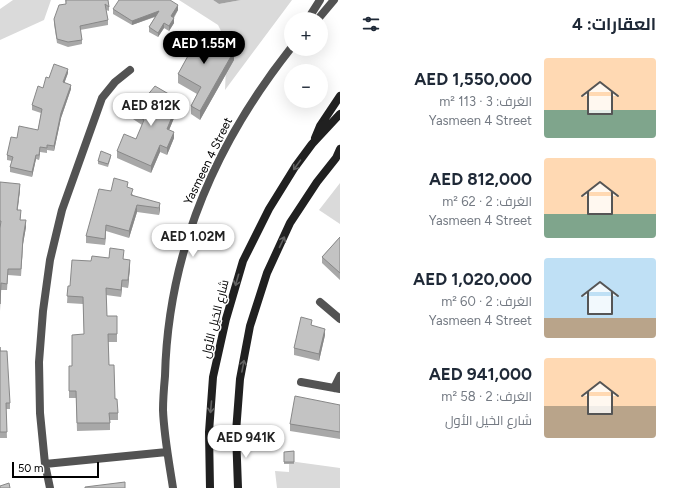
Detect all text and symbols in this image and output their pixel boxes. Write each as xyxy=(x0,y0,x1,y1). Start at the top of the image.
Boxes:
map controls xyxy=(284,12,328,108)
button: + xyxy=(284,12,328,56)
icon: filters xyxy=(360,13,382,35)
text: العقارات: 4 xyxy=(572,14,656,34)
pin: AED 1.55M xyxy=(158,31,250,65)
text: AED 1.55M xyxy=(172,36,236,51)
button: − xyxy=(284,64,328,108)
text: AED 1,550,000 xyxy=(414,69,532,89)
icon: home xyxy=(576,74,624,122)
pin: AED 812K xyxy=(110,93,192,127)
text: الغرف: 3 · 113 m² xyxy=(439,94,532,109)
text: AED 812K xyxy=(122,98,180,113)
text: Yasmeen 4 Street xyxy=(429,113,532,128)
street label: Yasmeen 4 Street xyxy=(181,115,235,207)
one-way arrow xyxy=(292,159,301,170)
text: AED 812,000 xyxy=(429,169,532,189)
icon: home xyxy=(576,174,624,222)
text: الغرف: 2 · 62 m² xyxy=(442,194,532,209)
text: Yasmeen 4 Street xyxy=(429,213,532,228)
pin: AED 1.02M xyxy=(147,224,239,258)
text: AED 1.02M xyxy=(161,229,225,244)
one-way arrow xyxy=(279,236,286,248)
text: AED 1,020,000 xyxy=(413,269,532,289)
one-way arrow xyxy=(233,273,240,286)
icon: home xyxy=(576,274,624,322)
street label: شارع الخيل الأول xyxy=(198,278,232,360)
text: الغرف: 2 · 60 m² xyxy=(441,294,532,309)
text: Yasmeen 4 Street xyxy=(429,313,532,328)
one-way arrow xyxy=(239,359,247,372)
text: AED 941,000 xyxy=(429,364,532,384)
icon: home xyxy=(576,374,624,422)
text: الغرف: 2 · 58 m² xyxy=(441,389,532,404)
one-way arrow xyxy=(207,400,214,413)
text: شارع الخيل الأول xyxy=(445,413,532,428)
pin: AED 941K xyxy=(205,425,287,459)
text: AED 941K xyxy=(216,430,276,445)
scale bar xyxy=(12,460,99,479)
text: 50 m xyxy=(18,462,43,475)

